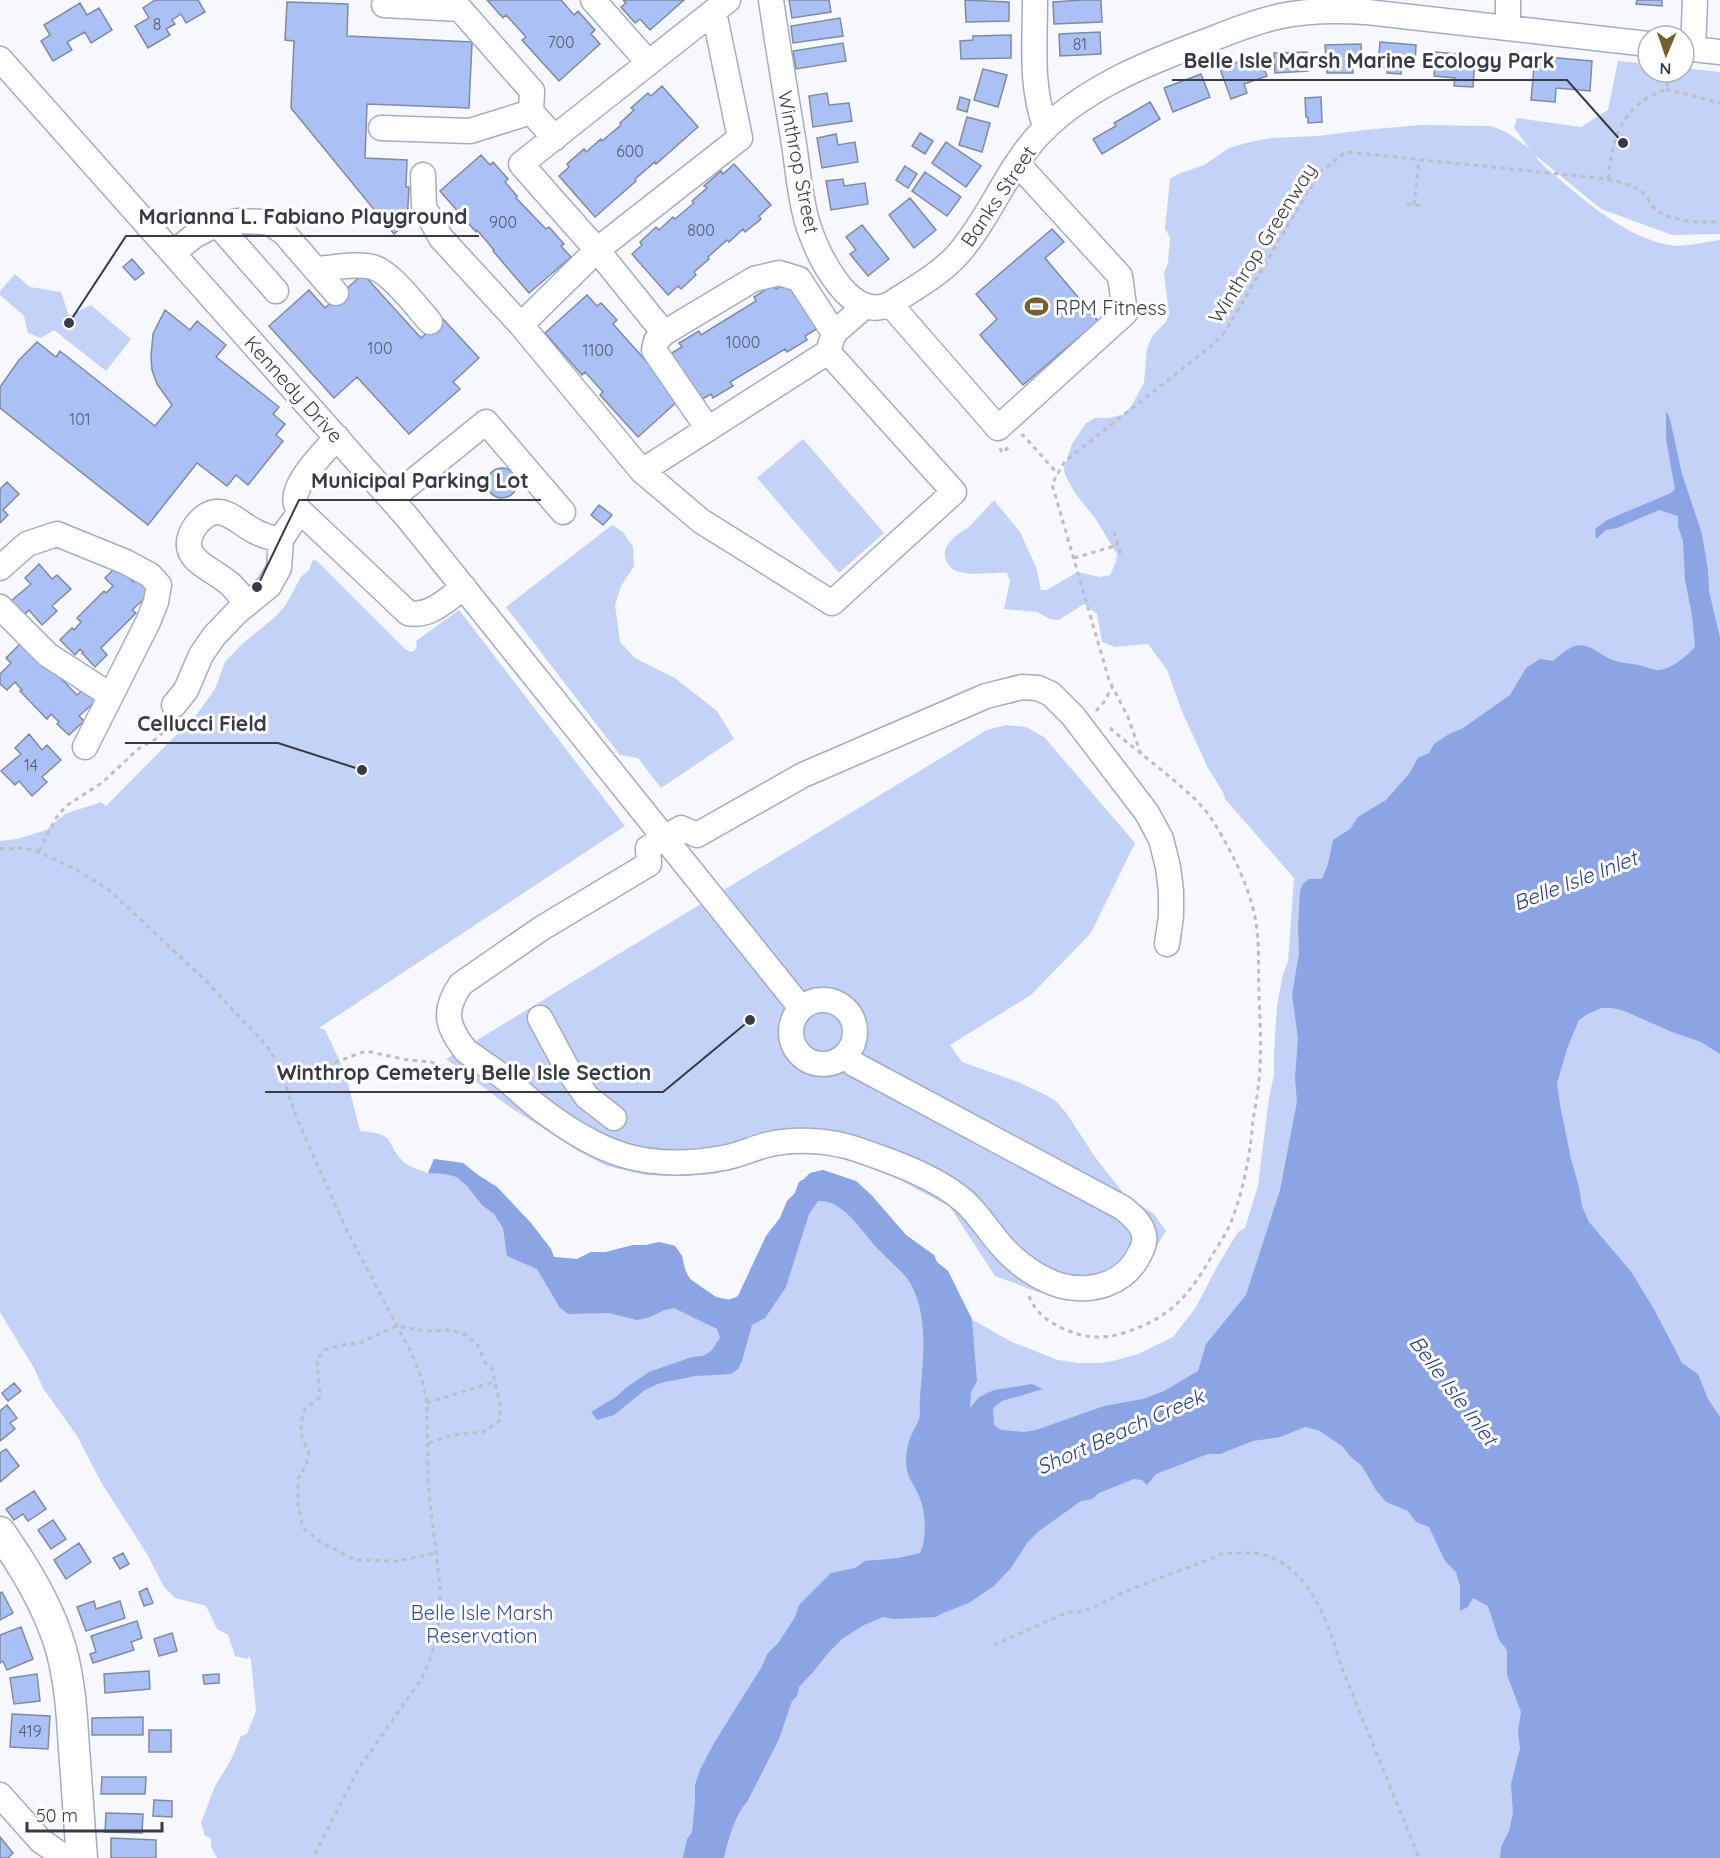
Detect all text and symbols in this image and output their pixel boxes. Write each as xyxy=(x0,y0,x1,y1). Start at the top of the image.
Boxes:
house number: 8 xyxy=(153,14,161,34)
north arrow xyxy=(1636,24,1696,84)
house number: 700 xyxy=(547,32,575,52)
house number: 81 xyxy=(1073,34,1087,54)
callout: Belle Isle Marsh Marine Ecology Park xyxy=(1172,41,1567,80)
text: Belle Isle Marsh Marine Ecology Park xyxy=(1183,47,1555,73)
text: N xyxy=(1659,59,1672,79)
street label: Winthrop Street xyxy=(773,89,825,236)
street label: Banks Street xyxy=(955,140,1041,251)
house number: 600 xyxy=(616,141,644,161)
street label: Winthrop Greenway xyxy=(1203,158,1321,328)
callout: Marianna L. Fabiano Playground xyxy=(126,197,479,236)
text: Marianna L. Fabiano Playground xyxy=(139,203,467,229)
house number: 900 xyxy=(489,212,517,232)
house number: 800 xyxy=(687,220,715,240)
sports icon: RPM Fitness xyxy=(1024,294,1050,320)
place label: RPM Fitness xyxy=(1055,295,1166,320)
street label: Kennedy Drive xyxy=(239,330,349,448)
house number: 1000 xyxy=(726,332,760,352)
house number: 100 xyxy=(368,338,392,358)
house number: 1100 xyxy=(583,340,613,360)
house number: 101 xyxy=(69,409,91,429)
callout: Municipal Parking Lot xyxy=(299,461,541,500)
text: Municipal Parking Lot xyxy=(311,467,529,493)
callout: Cellucci Field xyxy=(125,704,278,743)
text: Cellucci Field xyxy=(137,710,267,736)
house number: 14 xyxy=(24,755,38,775)
water label: Belle Isle Inlet xyxy=(1509,843,1643,916)
callout: Winthrop Cemetery Belle Isle Section xyxy=(265,1053,663,1092)
text: Winthrop Cemetery Belle Isle Section xyxy=(277,1059,651,1085)
water label: Belle Isle Inlet xyxy=(1404,1330,1505,1452)
water label: Short Beach Creek xyxy=(1032,1382,1209,1480)
park label: Belle Isle Marsh Reservation xyxy=(411,1600,553,1648)
house number: 419 xyxy=(18,1721,42,1741)
scale bar xyxy=(27,1795,162,1833)
text: 50 m xyxy=(36,1804,78,1827)

